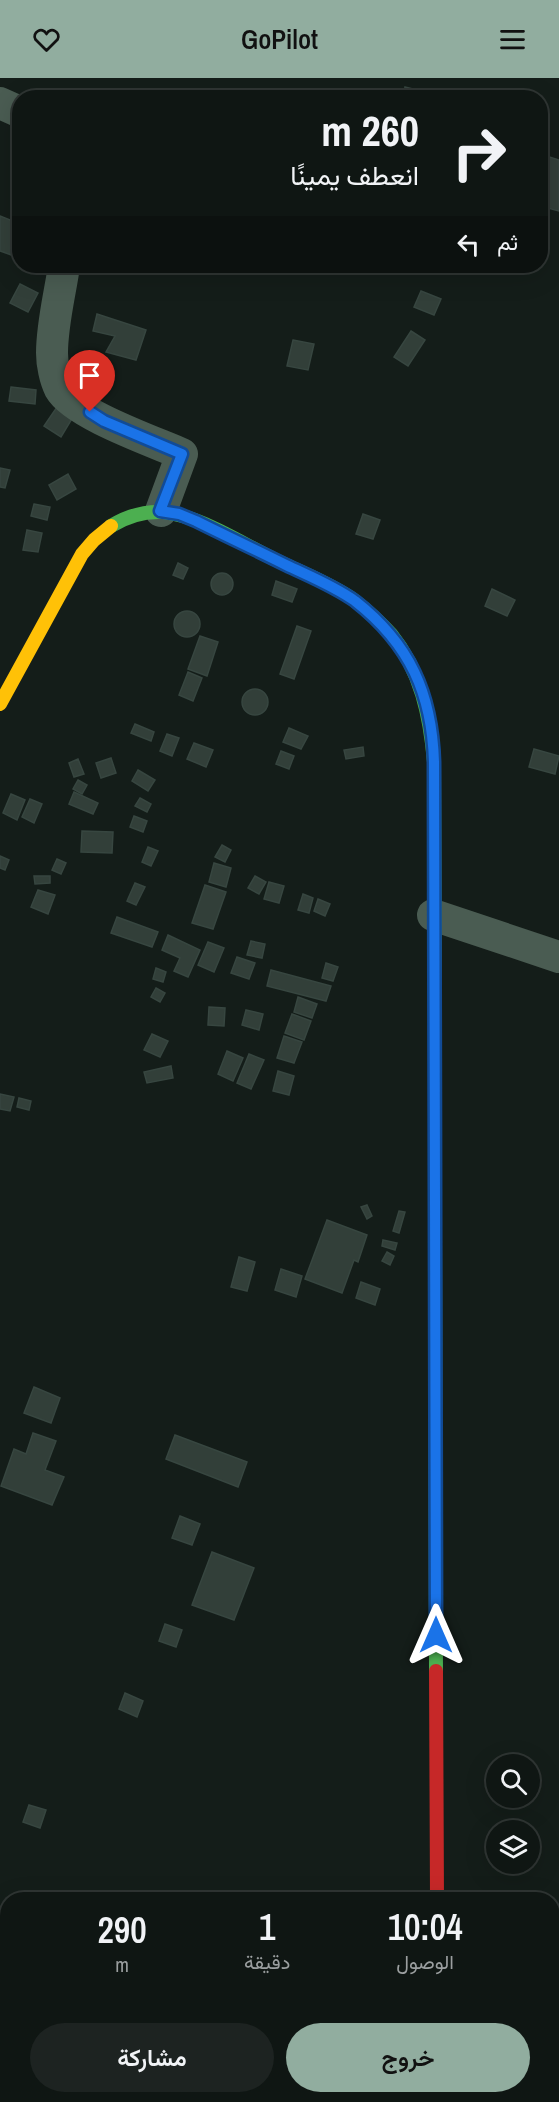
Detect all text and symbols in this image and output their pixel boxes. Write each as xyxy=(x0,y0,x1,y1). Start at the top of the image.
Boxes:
text: GoPilot xyxy=(241,21,318,57)
icon: heart xyxy=(30,23,63,56)
icon: menu xyxy=(496,23,529,56)
text: 260 m xyxy=(321,103,419,159)
icon: right xyxy=(440,114,518,192)
text: انعطف يمينًا xyxy=(290,157,419,193)
text: ثم xyxy=(497,227,518,257)
icon: left xyxy=(452,228,485,261)
pin xyxy=(64,350,115,412)
icon: arrive xyxy=(73,359,106,392)
position arrow xyxy=(404,1603,468,1667)
map controls xyxy=(486,1754,540,1874)
button: search xyxy=(486,1754,540,1808)
button: layers xyxy=(486,1820,540,1874)
text: 1 xyxy=(259,1903,275,1951)
text: 10:04 xyxy=(388,1903,463,1951)
text: 290 xyxy=(97,1906,147,1954)
text: دقيقة xyxy=(244,1948,290,1975)
text: الوصول xyxy=(396,1948,454,1975)
text: m xyxy=(115,1951,129,1978)
button: مشاركة xyxy=(30,2023,274,2092)
button: خروج xyxy=(286,2023,530,2092)

